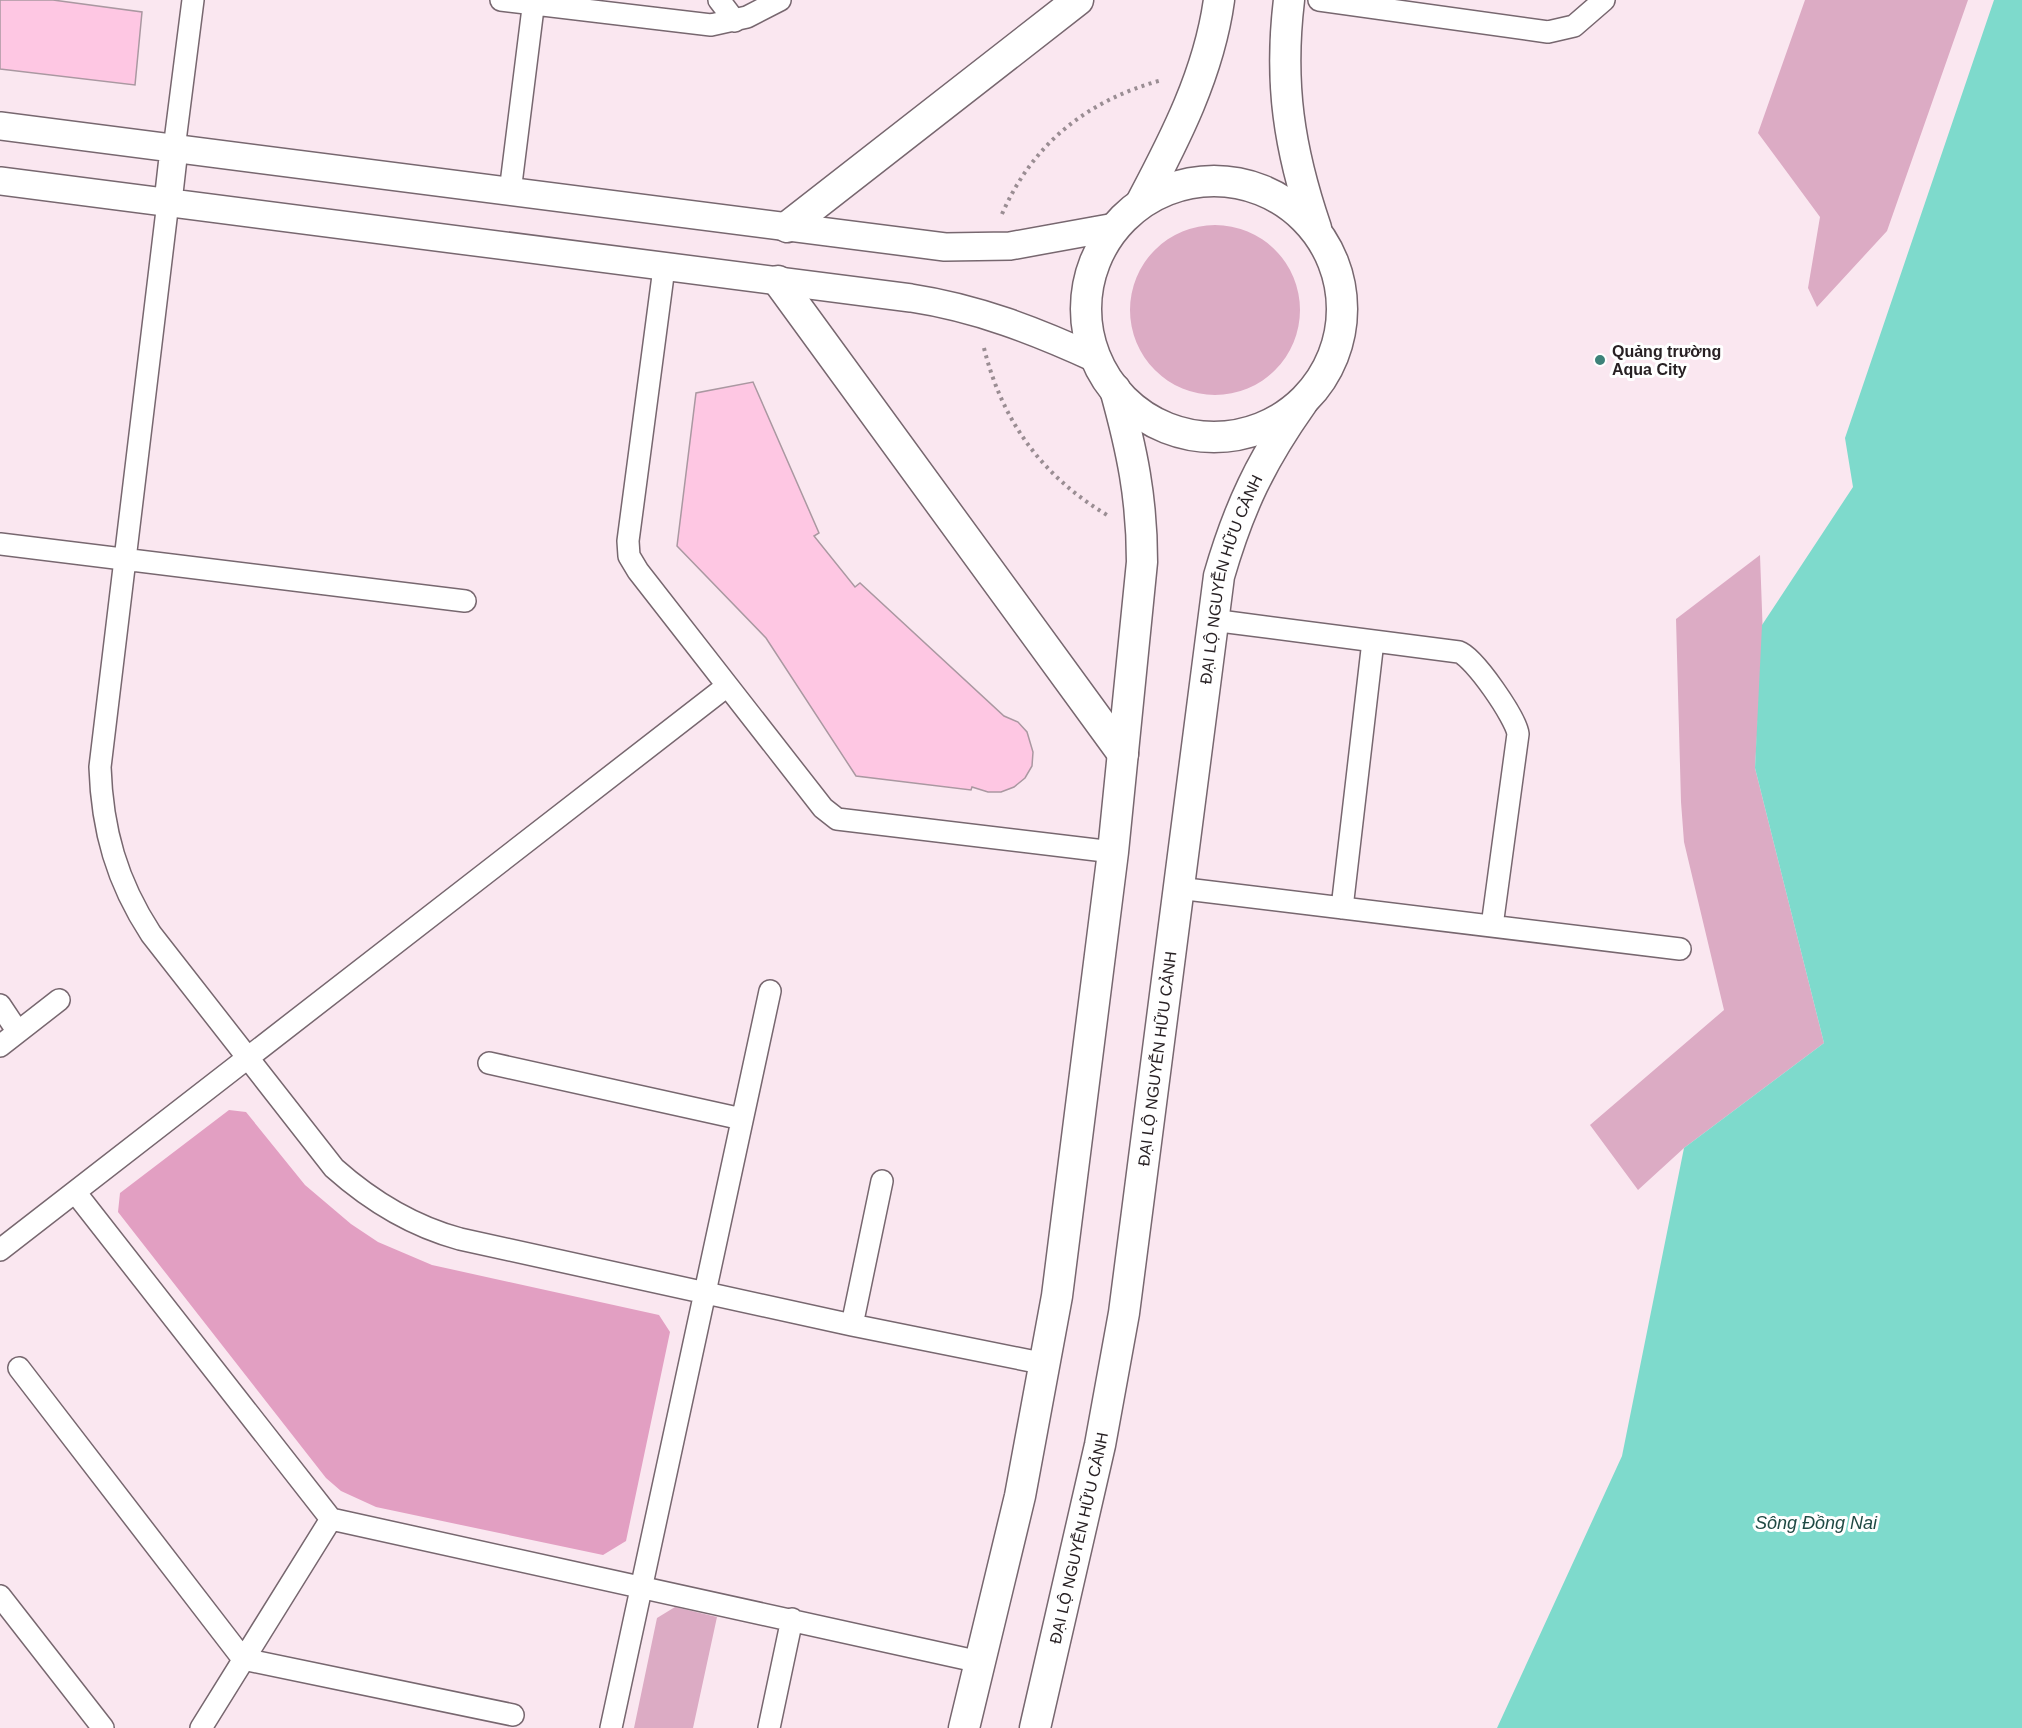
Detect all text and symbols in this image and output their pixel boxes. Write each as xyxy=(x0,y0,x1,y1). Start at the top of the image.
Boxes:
place label: Quảng trường Aqua City xyxy=(1612,343,1721,378)
marker: Quảng trường Aqua City xyxy=(1593,353,1607,367)
street label: ĐẠI LỘ NGUYỄN HỮU CẢNH xyxy=(1197,472,1265,685)
street label: ĐẠI LỘ NGUYỄN HỮU CẢNH xyxy=(1135,950,1179,1167)
street label: ĐẠI LỘ NGUYỄN HỮU CẢNH xyxy=(1046,1431,1111,1645)
water label: Sông Đồng Nai xyxy=(1755,1513,1878,1533)

